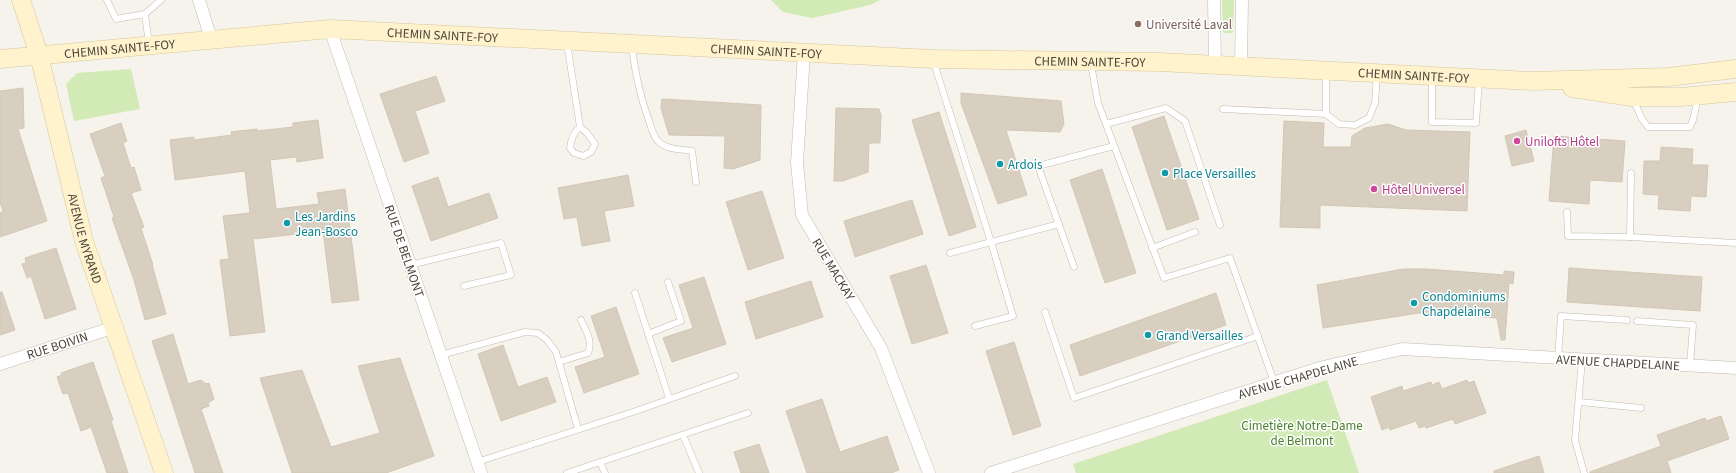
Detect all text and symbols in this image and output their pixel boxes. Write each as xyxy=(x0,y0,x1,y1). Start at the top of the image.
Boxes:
place label: Université Laval xyxy=(1146,16,1232,34)
marker: Université Laval xyxy=(1133,19,1143,29)
street label: CHEMIN SAINTE-FOY xyxy=(386,24,499,47)
street label: CHEMIN SAINTE-FOY xyxy=(63,35,177,63)
street label: CHEMIN SAINTE-FOY xyxy=(710,40,823,63)
street label: CHEMIN SAINTE-FOY xyxy=(1034,52,1146,72)
street label: CHEMIN SAINTE-FOY xyxy=(1357,64,1470,88)
place label: Unilofts Hôtel xyxy=(1525,133,1599,151)
marker: Unilofts Hôtel xyxy=(1512,136,1522,146)
place label: Ardois xyxy=(1008,156,1043,174)
marker: Ardois xyxy=(995,159,1005,169)
place label: Place Versailles xyxy=(1173,165,1257,183)
marker: Place Versailles xyxy=(1160,168,1170,178)
place label: Hôtel Universel xyxy=(1382,181,1465,199)
marker: Hôtel Universel xyxy=(1369,184,1379,194)
street label: AVENUE MYRAND xyxy=(63,192,106,286)
street label: RUE DE BELMONT xyxy=(380,203,428,300)
place label: Les Jardins Jean-Bosco xyxy=(295,208,358,241)
marker: Les Jardins Jean-Bosco xyxy=(282,218,292,228)
street label: RUE MACKAY xyxy=(808,235,859,305)
place label: Condominiums Chapdelaine xyxy=(1422,288,1506,321)
marker: Condominiums Chapdelaine xyxy=(1409,298,1419,308)
place label: Grand Versailles xyxy=(1156,327,1243,345)
street label: RUE BOIVIN xyxy=(24,328,90,364)
marker: Grand Versailles xyxy=(1143,330,1153,340)
street label: AVENUE CHAPDELAINE xyxy=(1556,351,1680,375)
street label: AVENUE CHAPDELAINE xyxy=(1236,352,1360,404)
park label: Cimetière Notre-Dame de Belmont xyxy=(1241,417,1363,450)

